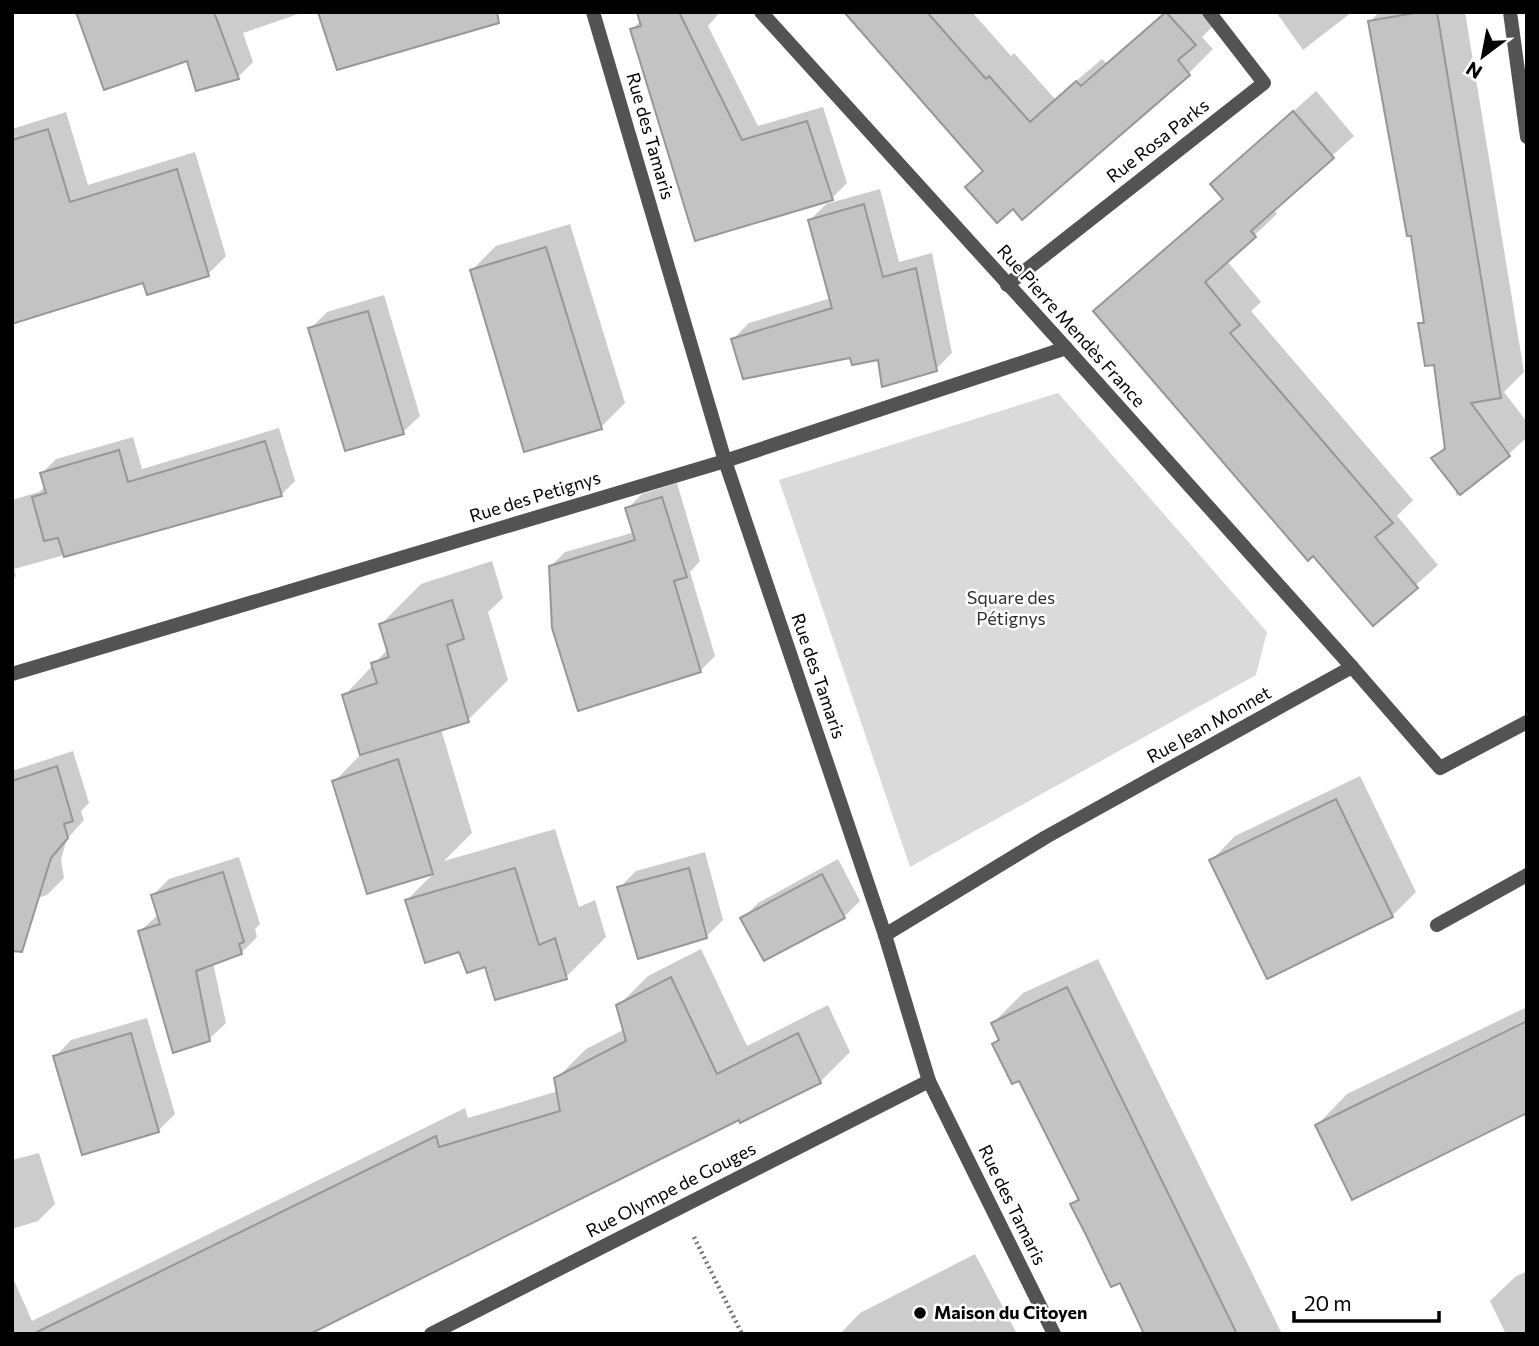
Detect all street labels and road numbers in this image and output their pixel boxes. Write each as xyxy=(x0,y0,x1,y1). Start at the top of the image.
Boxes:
street label: Rue des Tamaris xyxy=(622,70,680,202)
street label: Rue Rosa Parks xyxy=(1102,93,1213,187)
street label: Rue Pierre Mendès France xyxy=(993,240,1151,411)
street label: Rue des Petignys xyxy=(466,466,603,526)
street label: Rue des Tamaris xyxy=(787,610,851,741)
street label: Rue Jean Monnet xyxy=(1143,681,1274,767)
street label: Rue Olympe de Gouges xyxy=(582,1137,759,1241)
street label: Rue des Tamaris xyxy=(974,1141,1052,1268)

